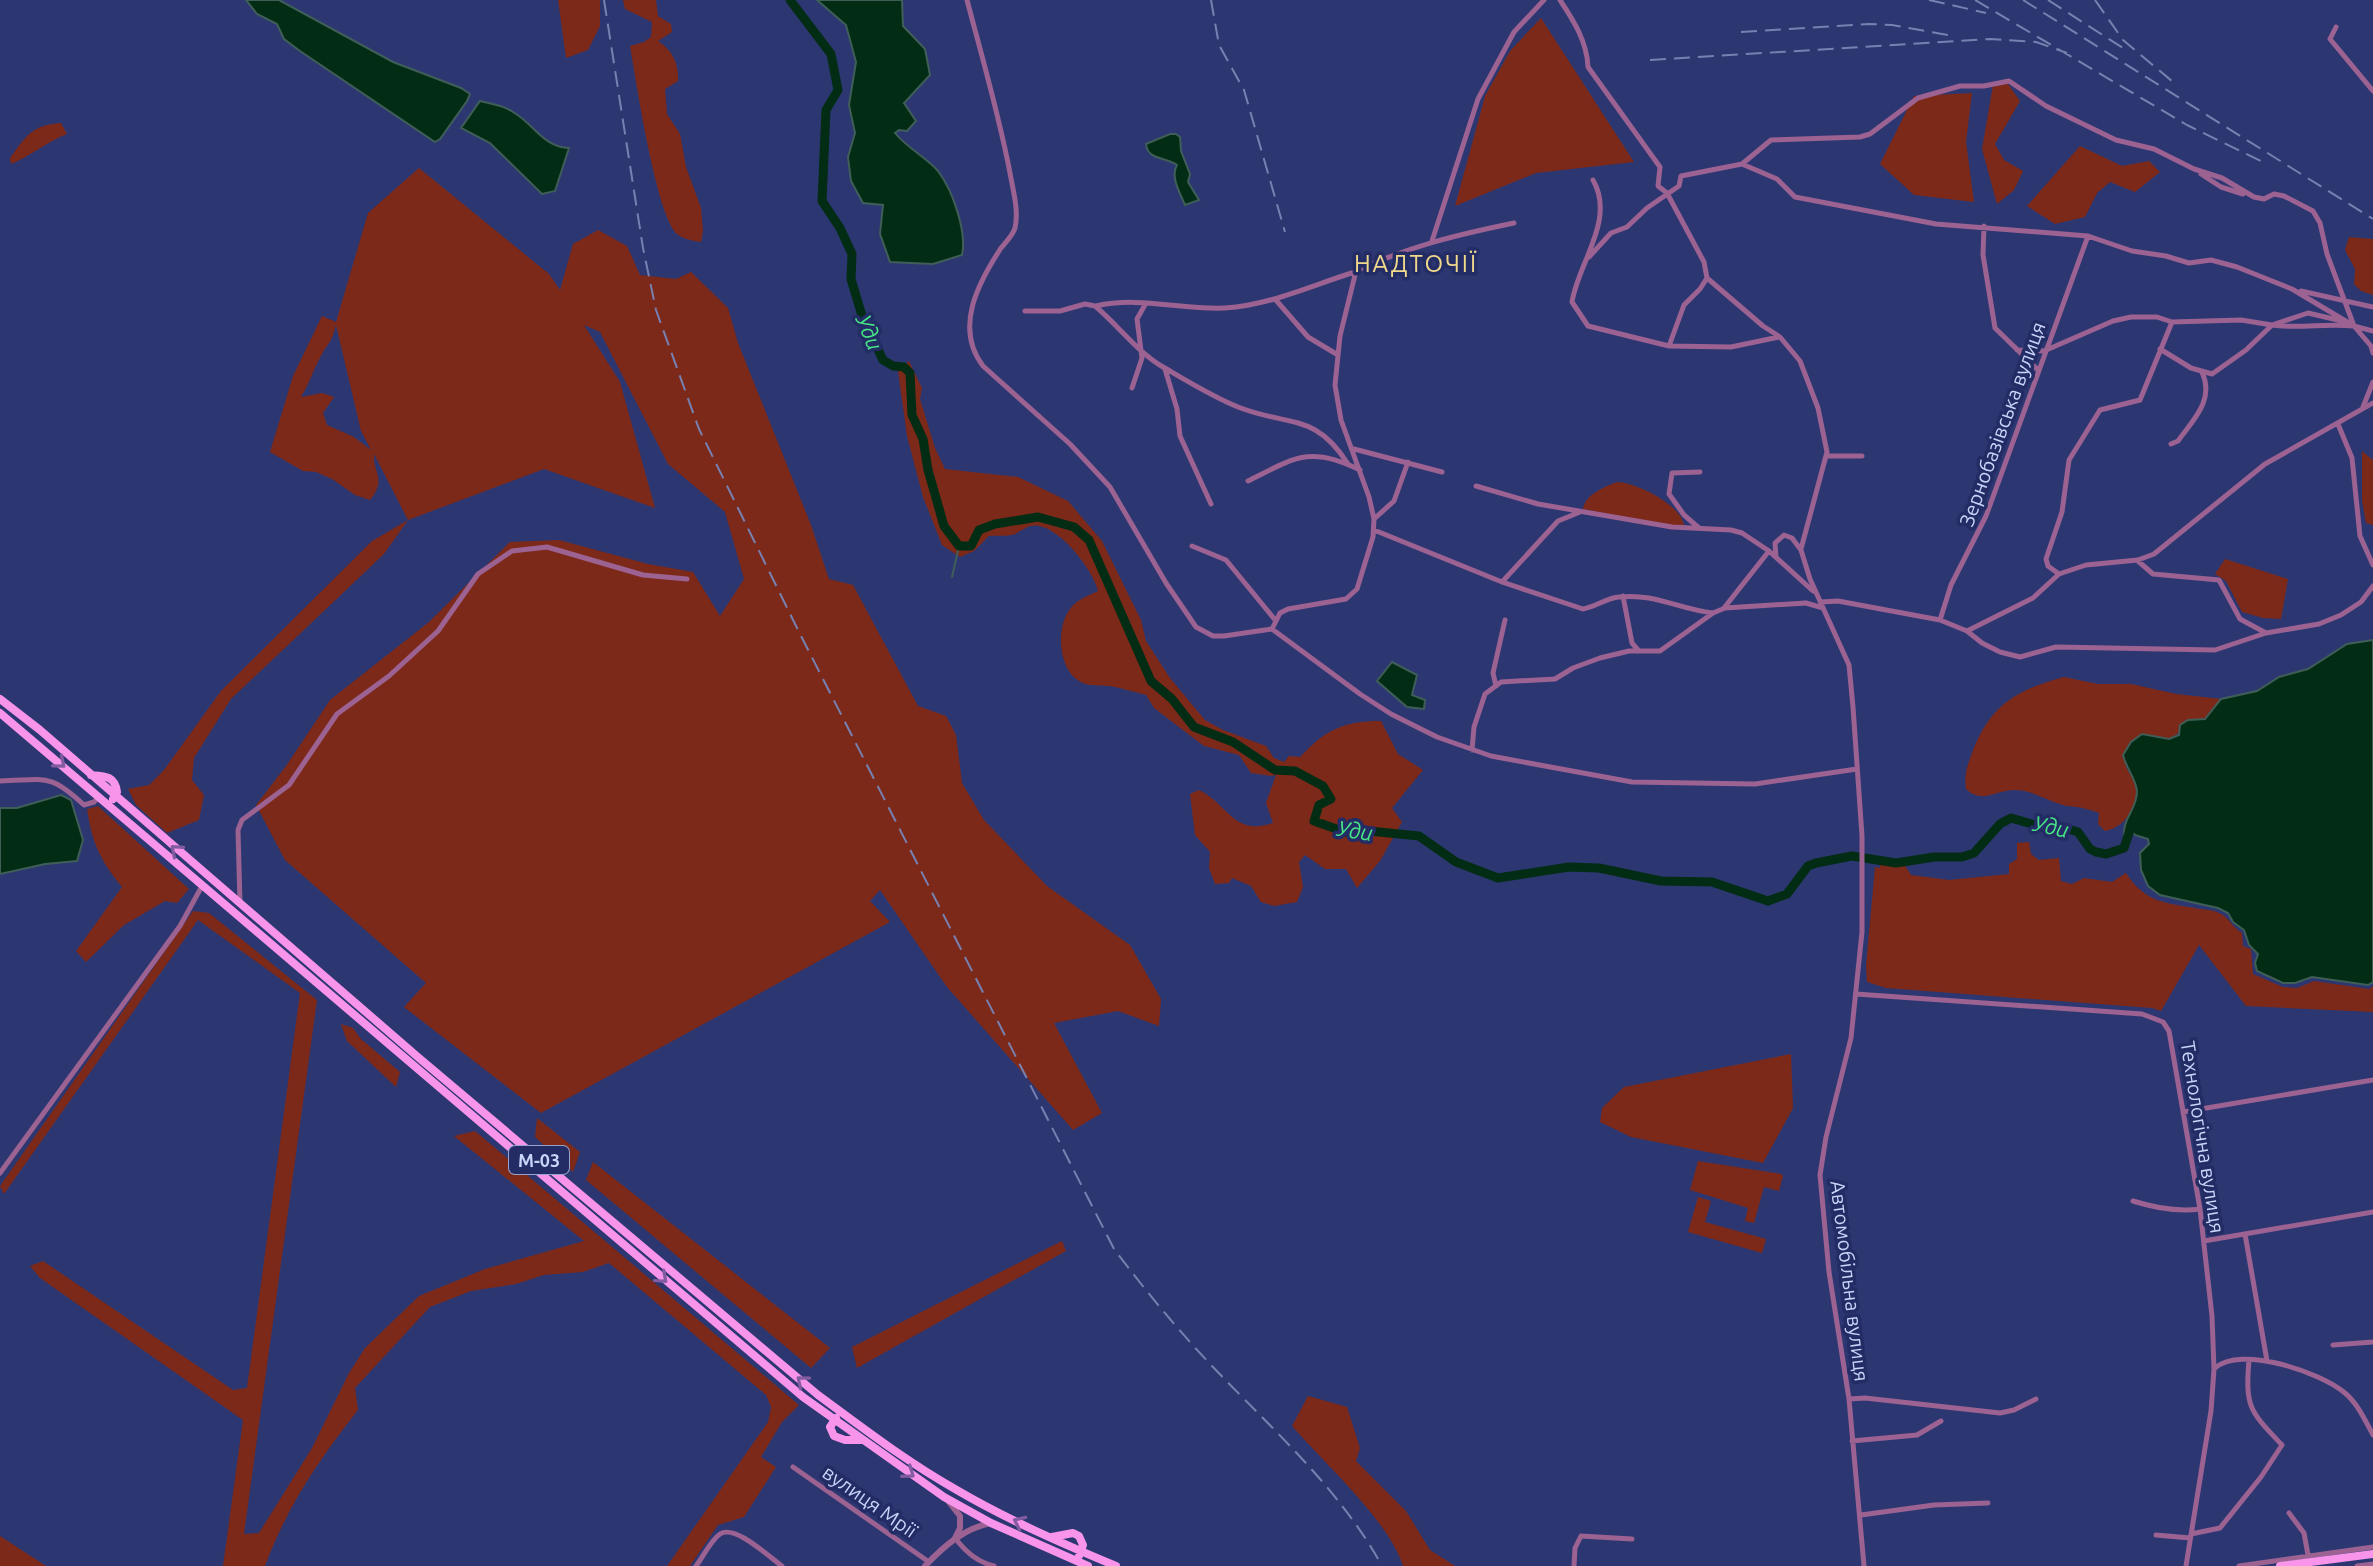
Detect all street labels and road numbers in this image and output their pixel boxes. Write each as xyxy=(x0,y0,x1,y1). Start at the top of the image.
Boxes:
street label: Зернобазівська вулиця xyxy=(1954,319,2050,529)
street label: Технологічна вулиця xyxy=(2176,1039,2230,1235)
road number: М-03 xyxy=(509,1146,569,1174)
street label: Автомобільна вулиця xyxy=(1826,1179,1874,1383)
street label: вулиця Мрії xyxy=(818,1460,922,1543)

